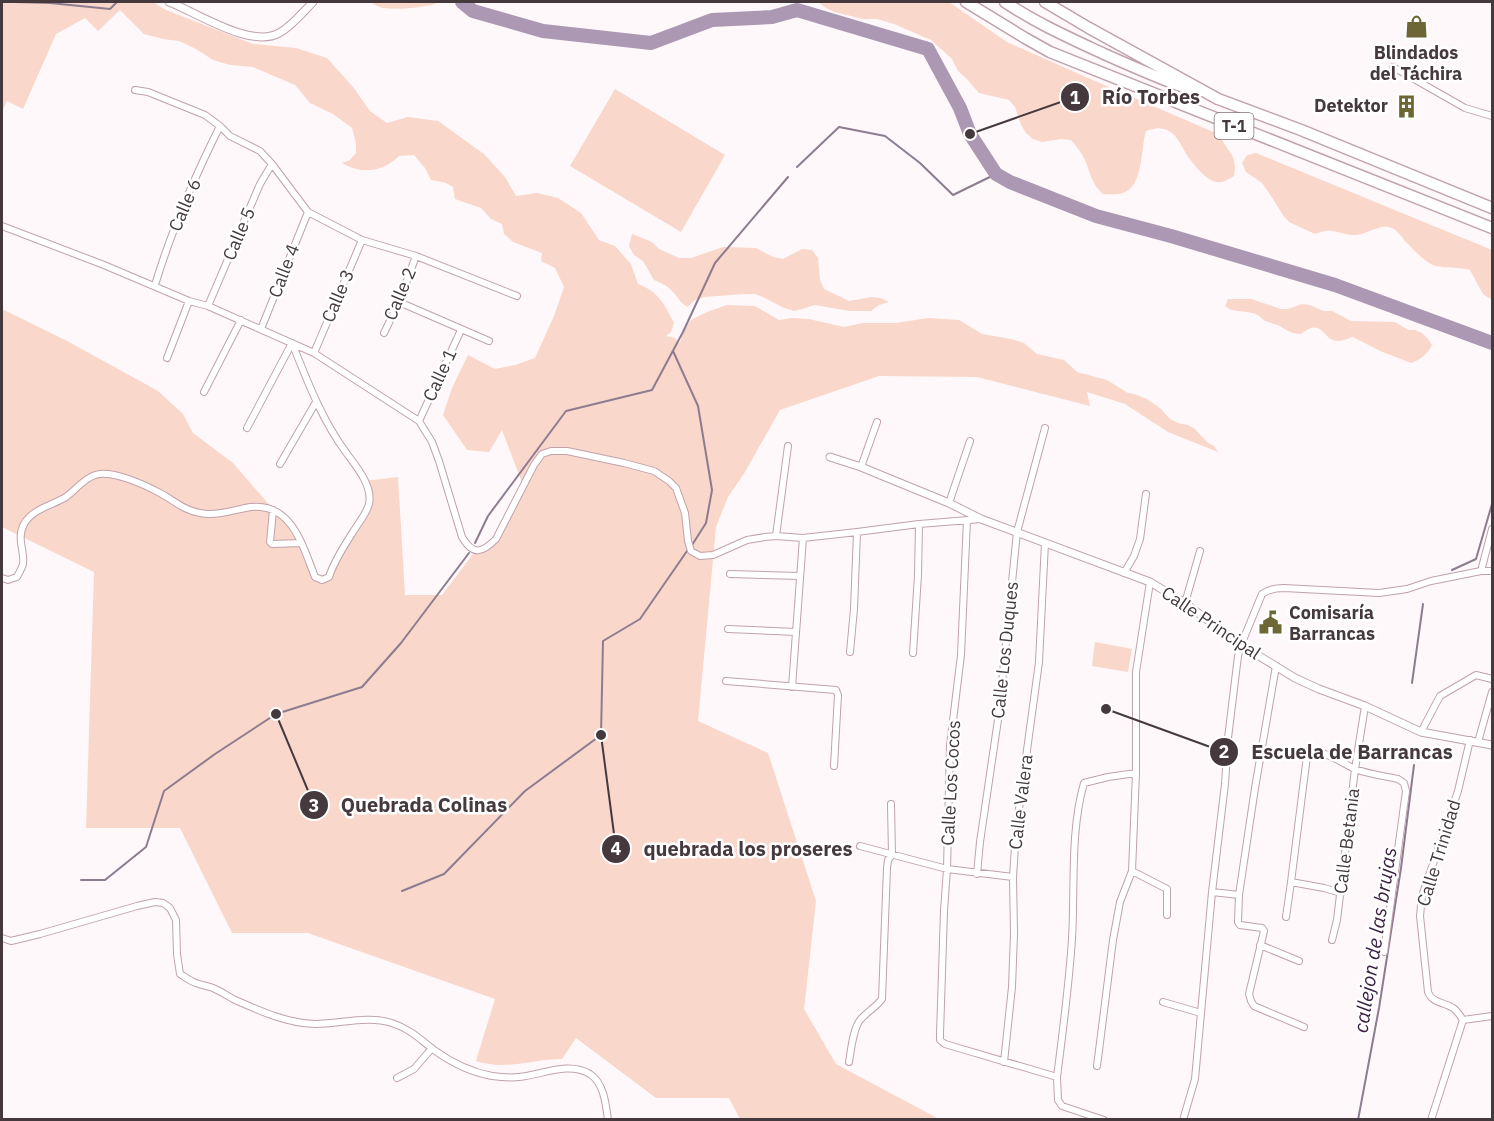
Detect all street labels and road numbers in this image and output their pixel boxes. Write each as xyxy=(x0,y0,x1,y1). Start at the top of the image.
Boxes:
road number: T-1 xyxy=(1214,113,1254,139)
street label: Calle 6 xyxy=(163,175,206,235)
street label: Calle 5 xyxy=(217,204,260,264)
street label: Calle 4 xyxy=(263,241,304,301)
street label: Calle 2 xyxy=(378,264,421,324)
street label: Calle 3 xyxy=(316,266,359,326)
street label: Calle 1 xyxy=(417,345,462,405)
street label: Calle Los Duques xyxy=(986,580,1023,720)
street label: Calle Principal xyxy=(1157,581,1266,664)
street label: Calle Los Cocos xyxy=(936,720,965,846)
street label: Calle Valera xyxy=(1003,753,1038,851)
street label: Calle Betania xyxy=(1329,786,1364,895)
street label: Calle Trinidad xyxy=(1411,797,1466,909)

